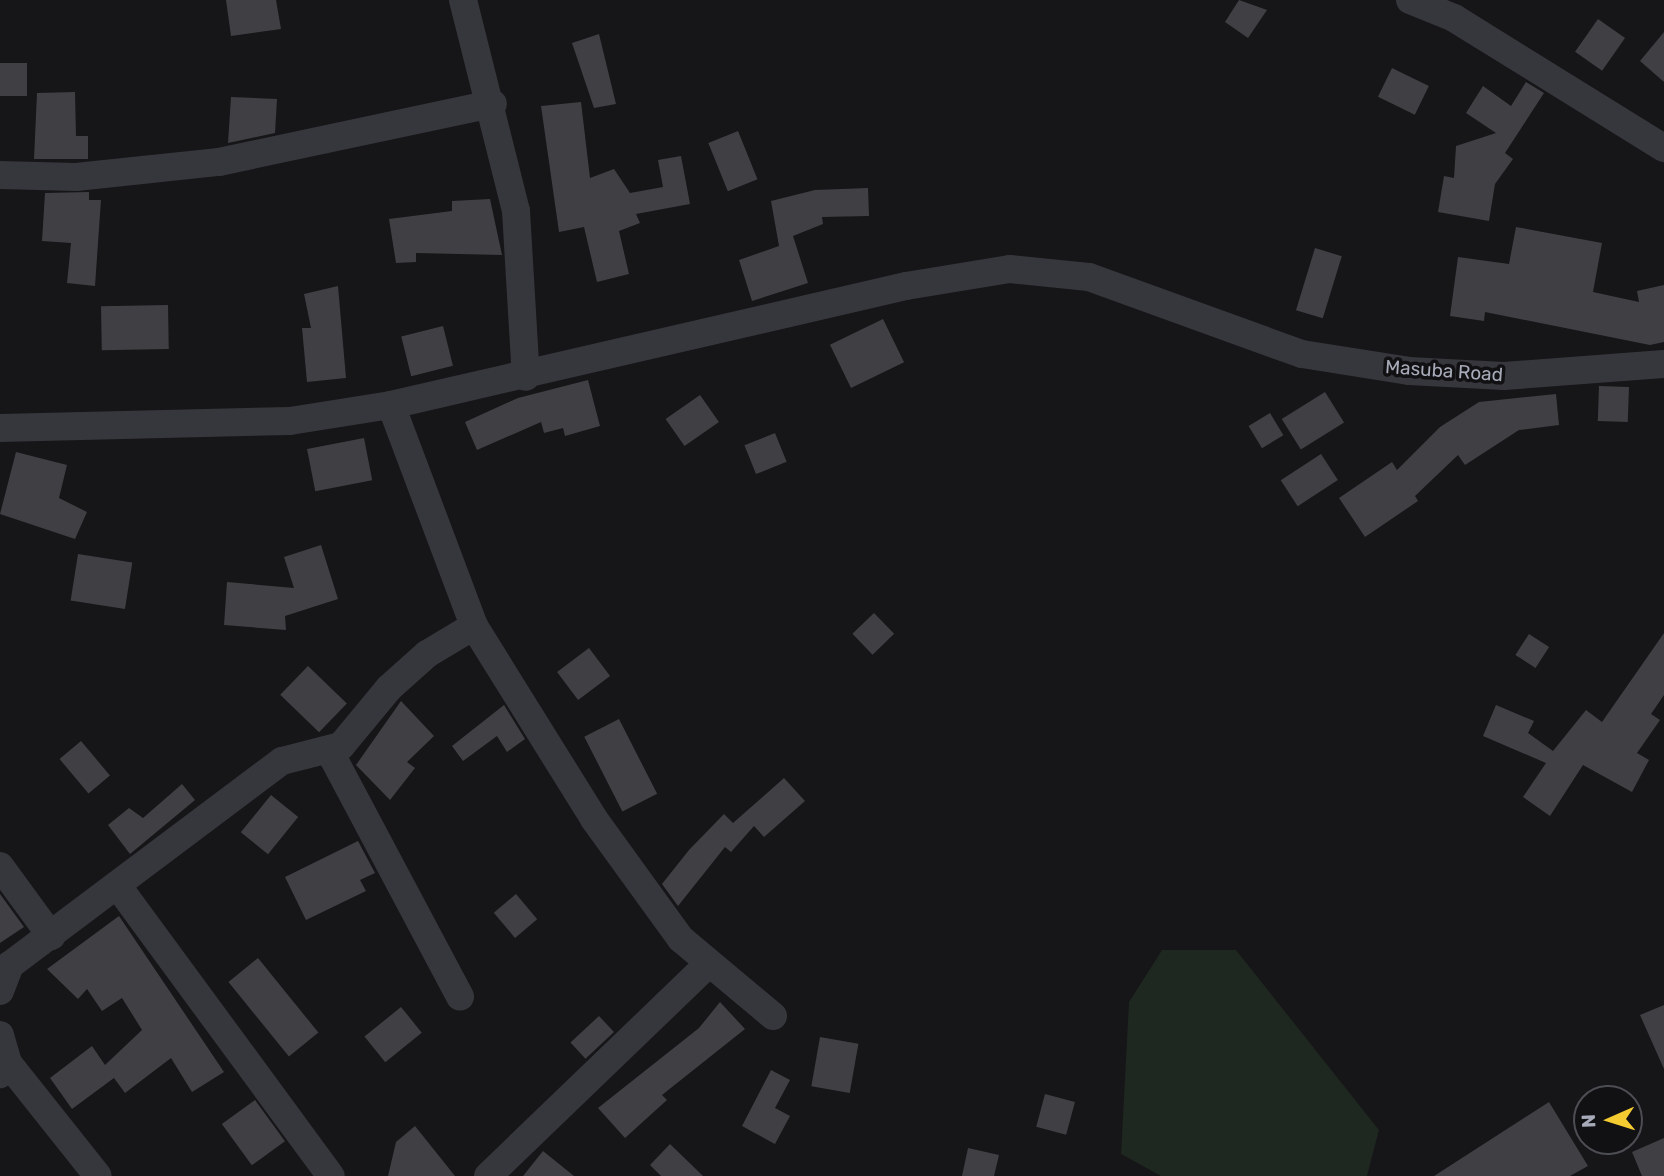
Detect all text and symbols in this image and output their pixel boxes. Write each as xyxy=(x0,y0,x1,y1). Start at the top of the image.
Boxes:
street label: Masuba Road xyxy=(1384,356,1504,386)
north arrow xyxy=(1573,1085,1643,1155)
text: N xyxy=(1577,1114,1600,1128)

